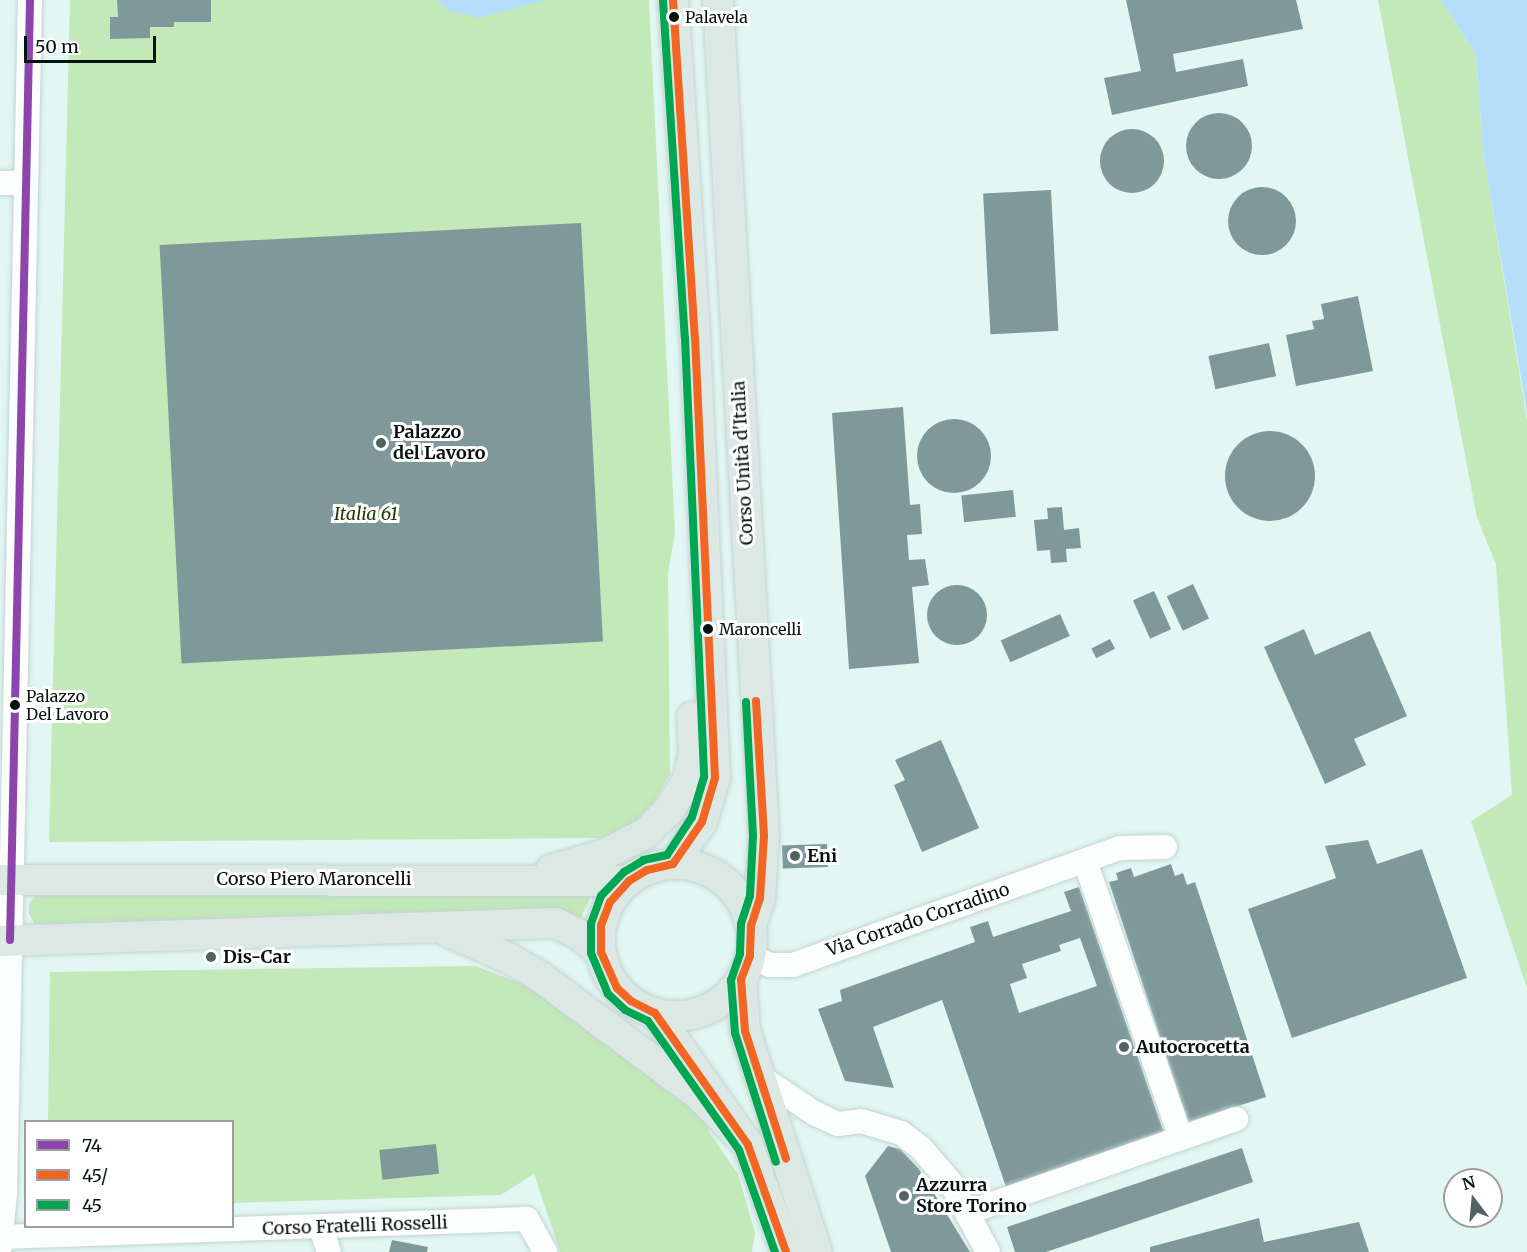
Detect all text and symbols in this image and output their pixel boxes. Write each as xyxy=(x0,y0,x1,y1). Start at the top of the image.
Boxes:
place label: Palavela xyxy=(685,7,748,27)
marker: Palavela xyxy=(668,11,680,23)
scale bar xyxy=(27,24,159,62)
text: 50 m xyxy=(35,35,79,58)
street label: Corso Unità d'Italia xyxy=(728,380,758,546)
place label: Palazzo del Lavoro xyxy=(393,422,486,464)
marker: Palazzo del Lavoro xyxy=(374,436,388,450)
park label: Italia 61 xyxy=(334,503,398,525)
place label: Maroncelli xyxy=(719,619,801,639)
marker: Maroncelli xyxy=(702,623,714,635)
place label: Palazzo Del Lavoro xyxy=(26,686,109,724)
marker: Palazzo Del Lavoro xyxy=(9,699,21,711)
place label: Eni xyxy=(807,845,837,867)
marker: Eni xyxy=(788,849,802,863)
street label: Corso Piero Maroncelli xyxy=(216,868,412,890)
street label: Via Corrado Corradino xyxy=(824,879,1012,961)
place label: Dis-Car xyxy=(223,946,291,968)
marker: Dis-Car xyxy=(204,950,218,964)
place label: Autocrocetta xyxy=(1136,1036,1250,1058)
marker: Autocrocetta xyxy=(1117,1040,1131,1054)
legend xyxy=(24,1120,234,1228)
text: 74 xyxy=(82,1134,102,1157)
text: 45/ xyxy=(82,1164,108,1187)
north arrow xyxy=(1443,1168,1503,1228)
text: N xyxy=(1460,1171,1477,1194)
place label: Azzurra Store Torino xyxy=(916,1175,1027,1218)
marker: Azzurra Store Torino xyxy=(897,1189,911,1203)
text: 45 xyxy=(82,1194,102,1217)
street label: Corso Fratelli Rosselli xyxy=(262,1212,448,1240)

